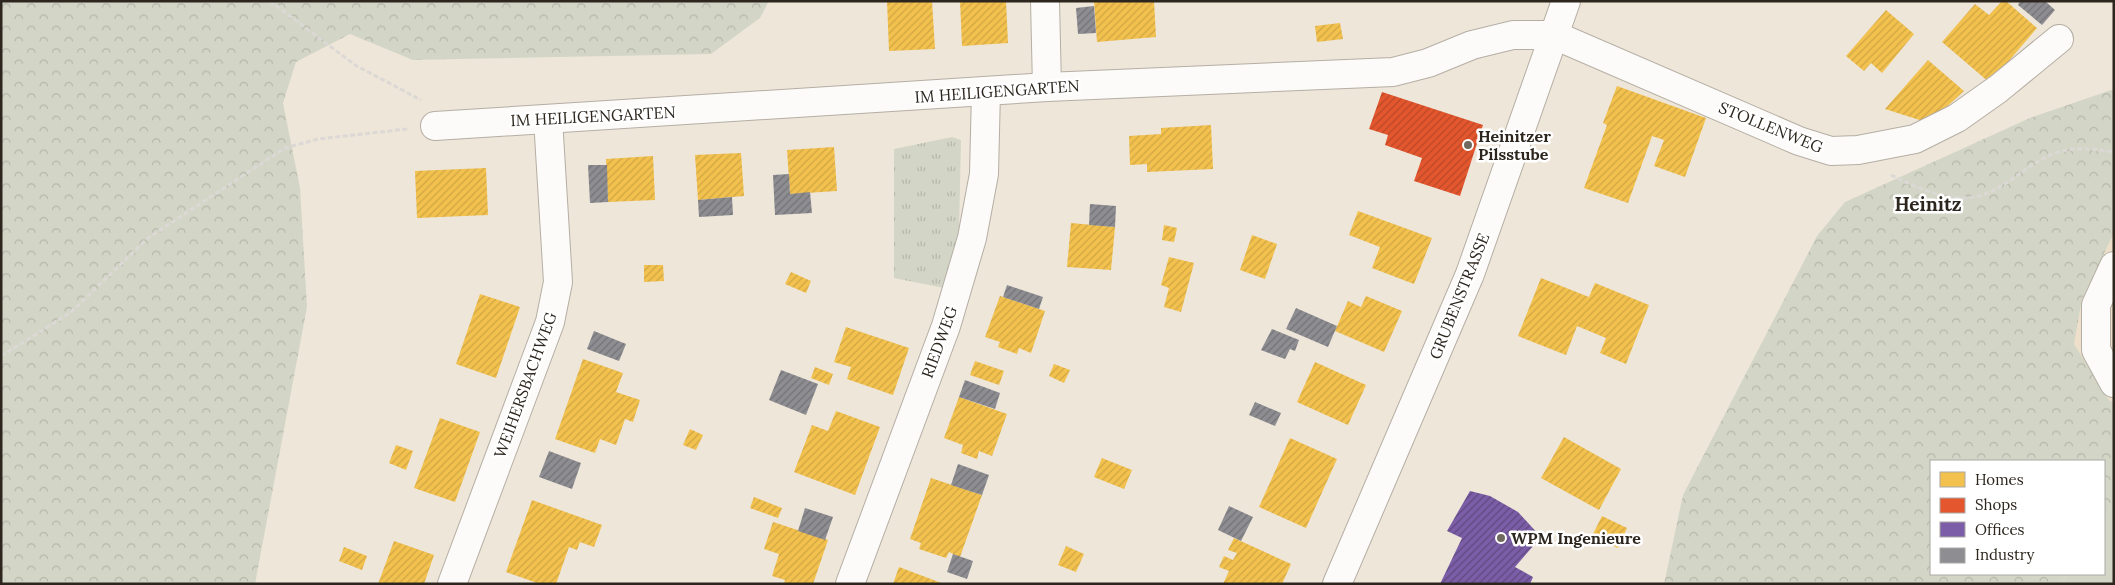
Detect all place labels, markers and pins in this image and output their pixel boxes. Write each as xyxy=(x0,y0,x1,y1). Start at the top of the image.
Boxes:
place label: Heinitzer Pilsstube xyxy=(1478,126,1551,164)
marker: Heinitzer Pilsstube xyxy=(1462,139,1474,151)
place label: WPM Ingenieure xyxy=(1511,528,1641,548)
marker: WPM Ingenieure xyxy=(1495,532,1507,544)

